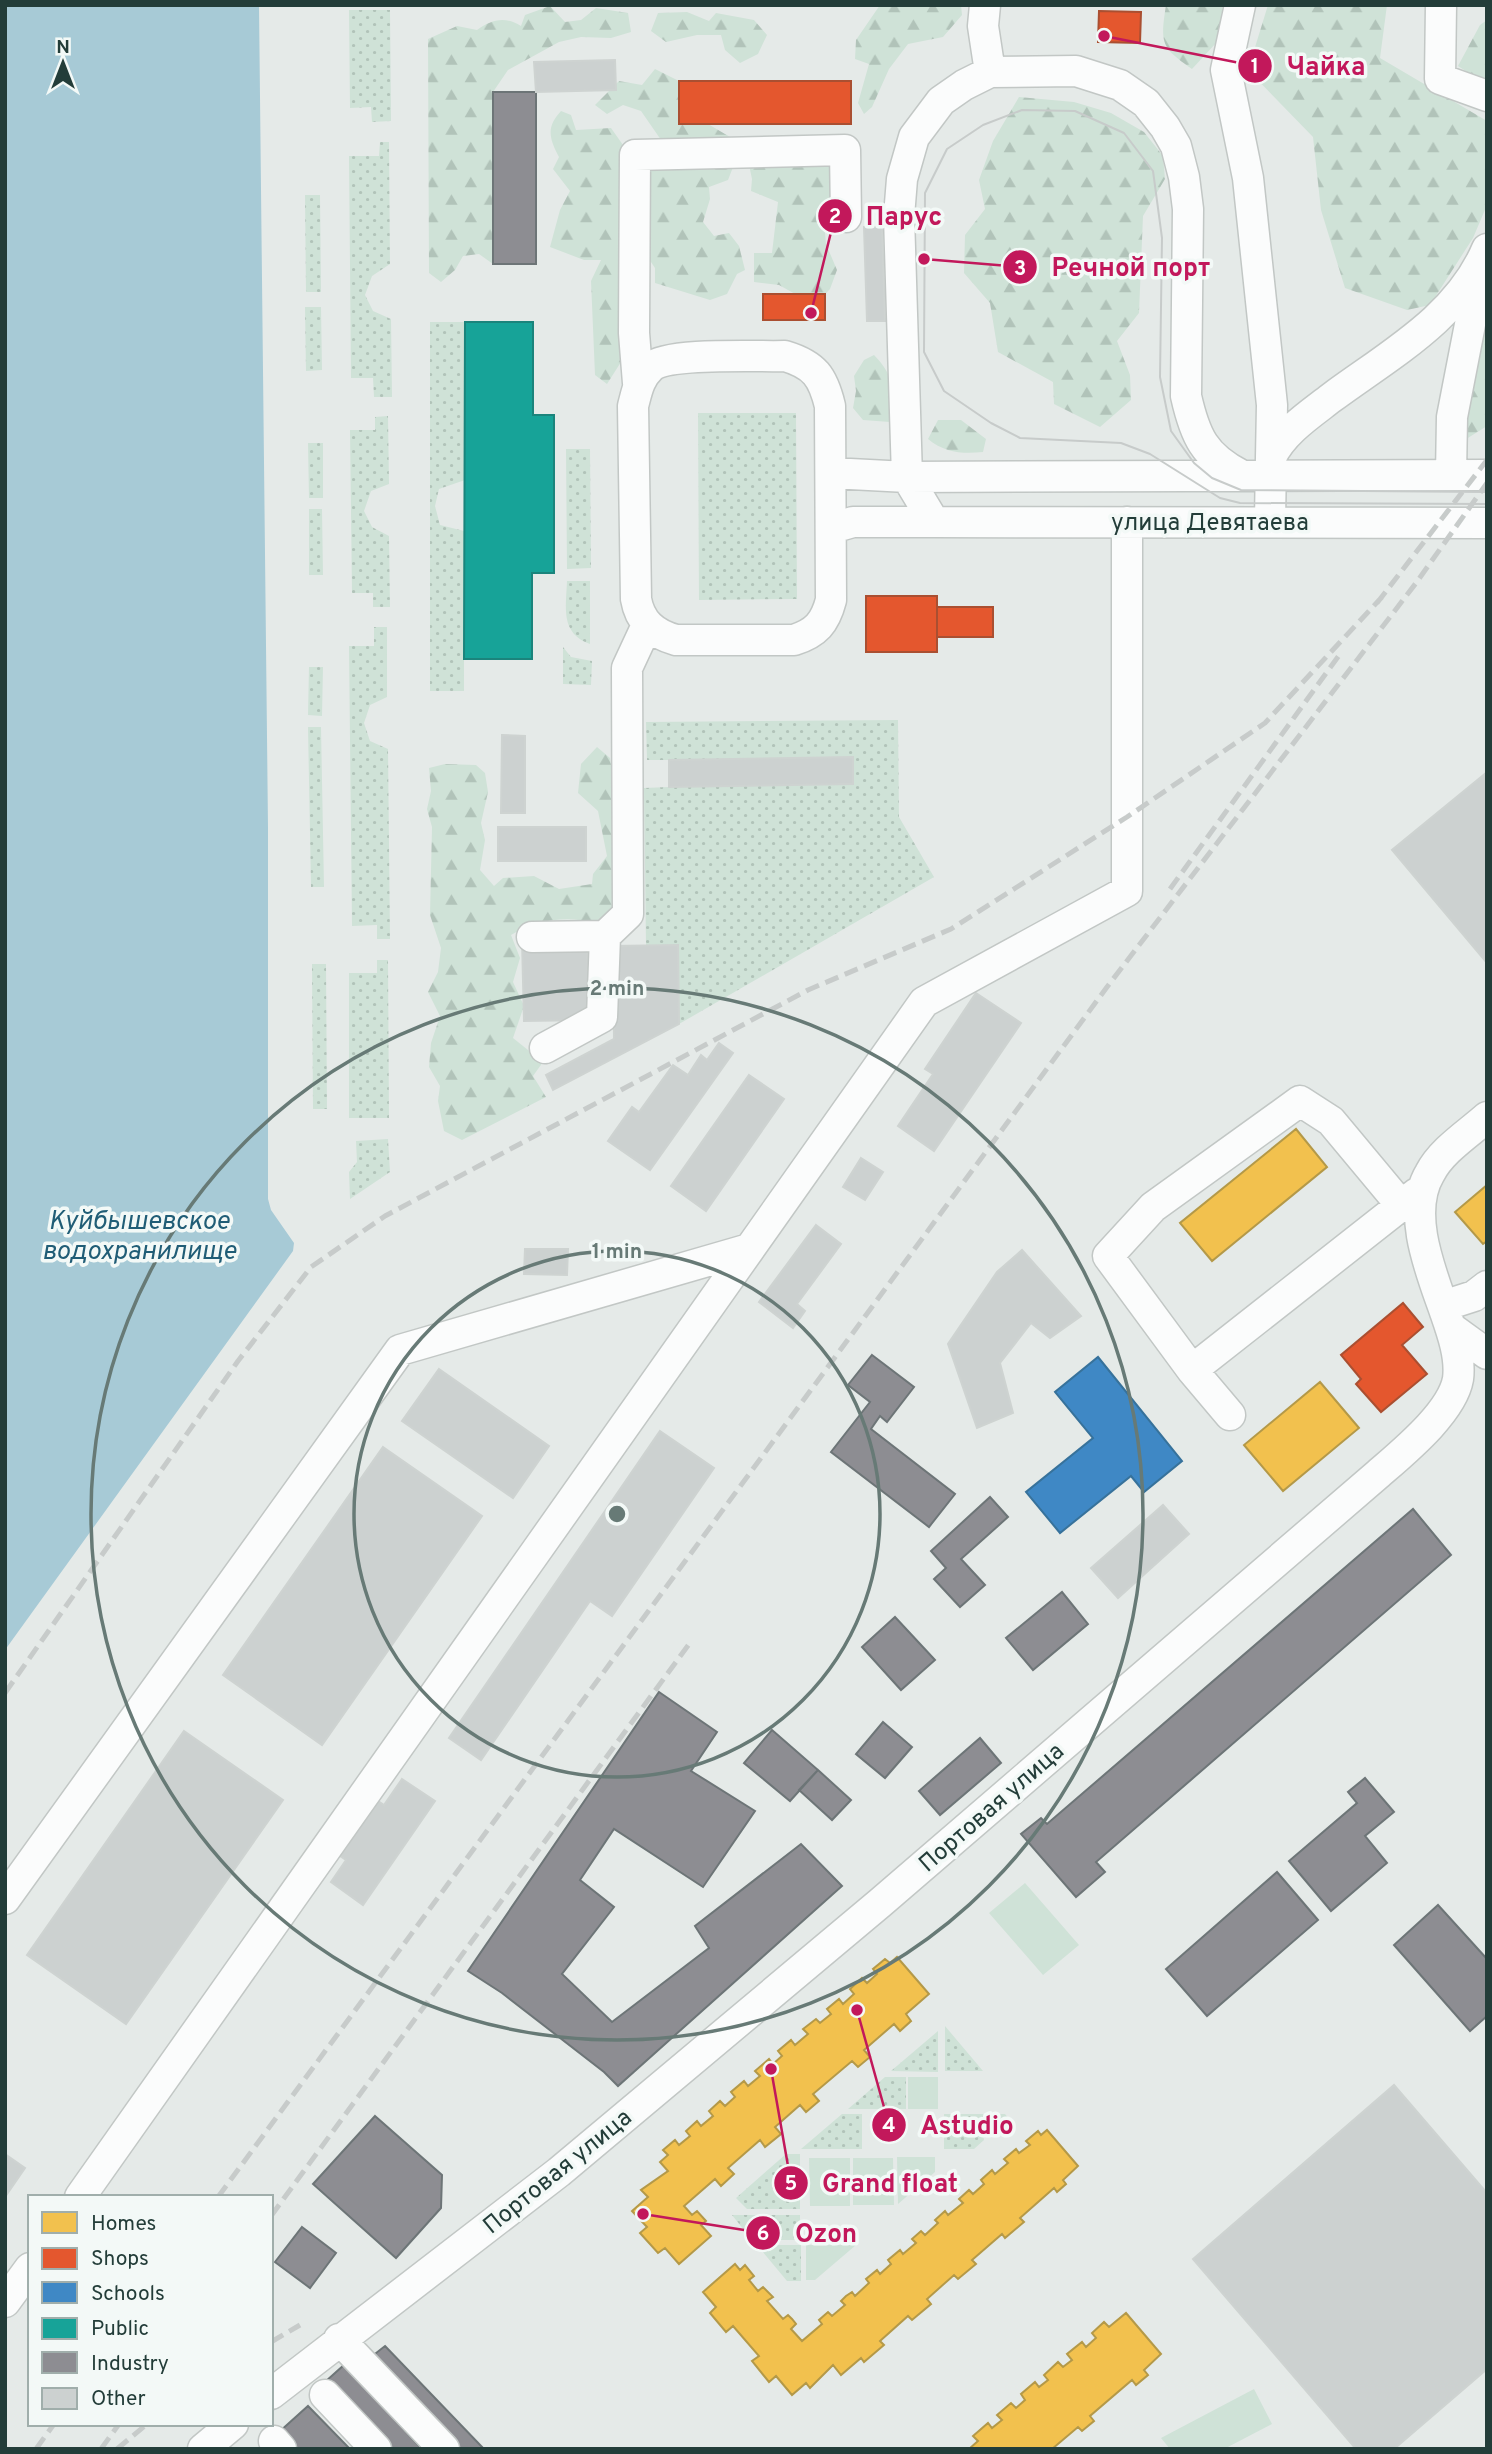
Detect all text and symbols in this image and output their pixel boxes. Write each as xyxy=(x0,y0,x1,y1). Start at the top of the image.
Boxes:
north arrow xyxy=(28,28,98,98)
text: N xyxy=(56,36,70,60)
callout: Чайка xyxy=(1237,42,1379,89)
text: Чайка xyxy=(1287,52,1365,85)
text: 1 xyxy=(1251,54,1259,81)
callout: Парус xyxy=(817,192,957,239)
text: Парус xyxy=(866,202,942,235)
text: 2 xyxy=(829,204,841,231)
callout: Речной порт xyxy=(1002,244,1224,291)
text: Речной порт xyxy=(1052,253,1210,286)
text: 3 xyxy=(1014,256,1026,283)
street label: улица Девятаева xyxy=(1111,509,1309,539)
text: 2 min xyxy=(590,976,644,1003)
water label: Куйбышевское водохранилище xyxy=(42,1206,237,1269)
text: 1 min xyxy=(592,1239,642,1266)
centre of rings xyxy=(605,1502,629,1526)
street label: Портовая улица xyxy=(914,1737,1071,1880)
callout: Astudio xyxy=(872,2101,1028,2148)
street label: Портовая улица xyxy=(478,2103,639,2242)
text: Astudio xyxy=(920,2111,1014,2144)
text: 4 xyxy=(882,2113,896,2140)
callout: Grand float xyxy=(773,2160,972,2207)
text: Grand float xyxy=(822,2169,958,2202)
text: 5 xyxy=(785,2171,797,2198)
legend xyxy=(28,2195,273,2426)
callout: Ozon xyxy=(746,2209,871,2256)
text: Homes xyxy=(91,2211,156,2238)
text: Ozon xyxy=(795,2219,857,2252)
text: 6 xyxy=(757,2221,769,2248)
text: Shops xyxy=(91,2246,149,2273)
text: Schools xyxy=(91,2281,165,2308)
text: Public xyxy=(91,2316,149,2343)
text: Industry xyxy=(91,2351,169,2378)
text: Other xyxy=(91,2386,146,2413)

